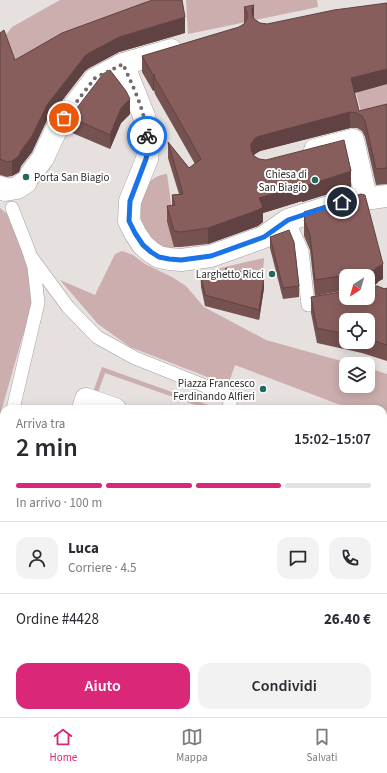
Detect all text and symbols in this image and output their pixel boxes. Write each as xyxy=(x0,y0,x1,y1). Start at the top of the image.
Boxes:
pin xyxy=(47,101,81,135)
icon: bag xyxy=(53,107,75,129)
courier xyxy=(127,116,167,156)
icon: bike xyxy=(136,125,158,147)
place label: Chiesa di San Biagio xyxy=(258,167,307,195)
place label: Porta San Biagio xyxy=(34,170,110,185)
marker: Porta San Biagio xyxy=(21,172,31,182)
marker: Chiesa di San Biagio xyxy=(310,175,320,185)
pin xyxy=(325,185,359,219)
icon: home xyxy=(331,191,353,213)
place label: Larghetto Ricci xyxy=(196,267,264,282)
marker: Larghetto Ricci xyxy=(267,269,277,279)
north arrow xyxy=(339,269,375,305)
map controls xyxy=(339,269,375,393)
button: locate xyxy=(339,313,375,349)
button: layers xyxy=(339,357,375,393)
place label: Piazza Francesco Ferdinando Alfieri xyxy=(173,376,255,404)
marker: Piazza Francesco Ferdinando Alfieri xyxy=(258,384,268,394)
text: Arriva tra xyxy=(16,415,65,433)
text: 2 min xyxy=(16,429,78,466)
text: 15:02–15:07 xyxy=(294,429,371,450)
text: In arrivo · 100 m xyxy=(16,494,102,512)
button: person xyxy=(16,537,58,579)
button: chat xyxy=(277,537,319,579)
button: phone xyxy=(329,537,371,579)
text: Luca xyxy=(68,538,99,559)
text: Corriere · 4.5 xyxy=(68,559,137,577)
text: Ordine #4428 xyxy=(16,609,99,630)
text: 26.40 € xyxy=(324,609,371,630)
button: Aiuto xyxy=(16,663,190,709)
button: Condividi xyxy=(198,663,371,709)
tab: Home xyxy=(50,726,77,765)
tab: Mappa xyxy=(176,726,207,765)
tab: Salvati xyxy=(306,726,337,765)

